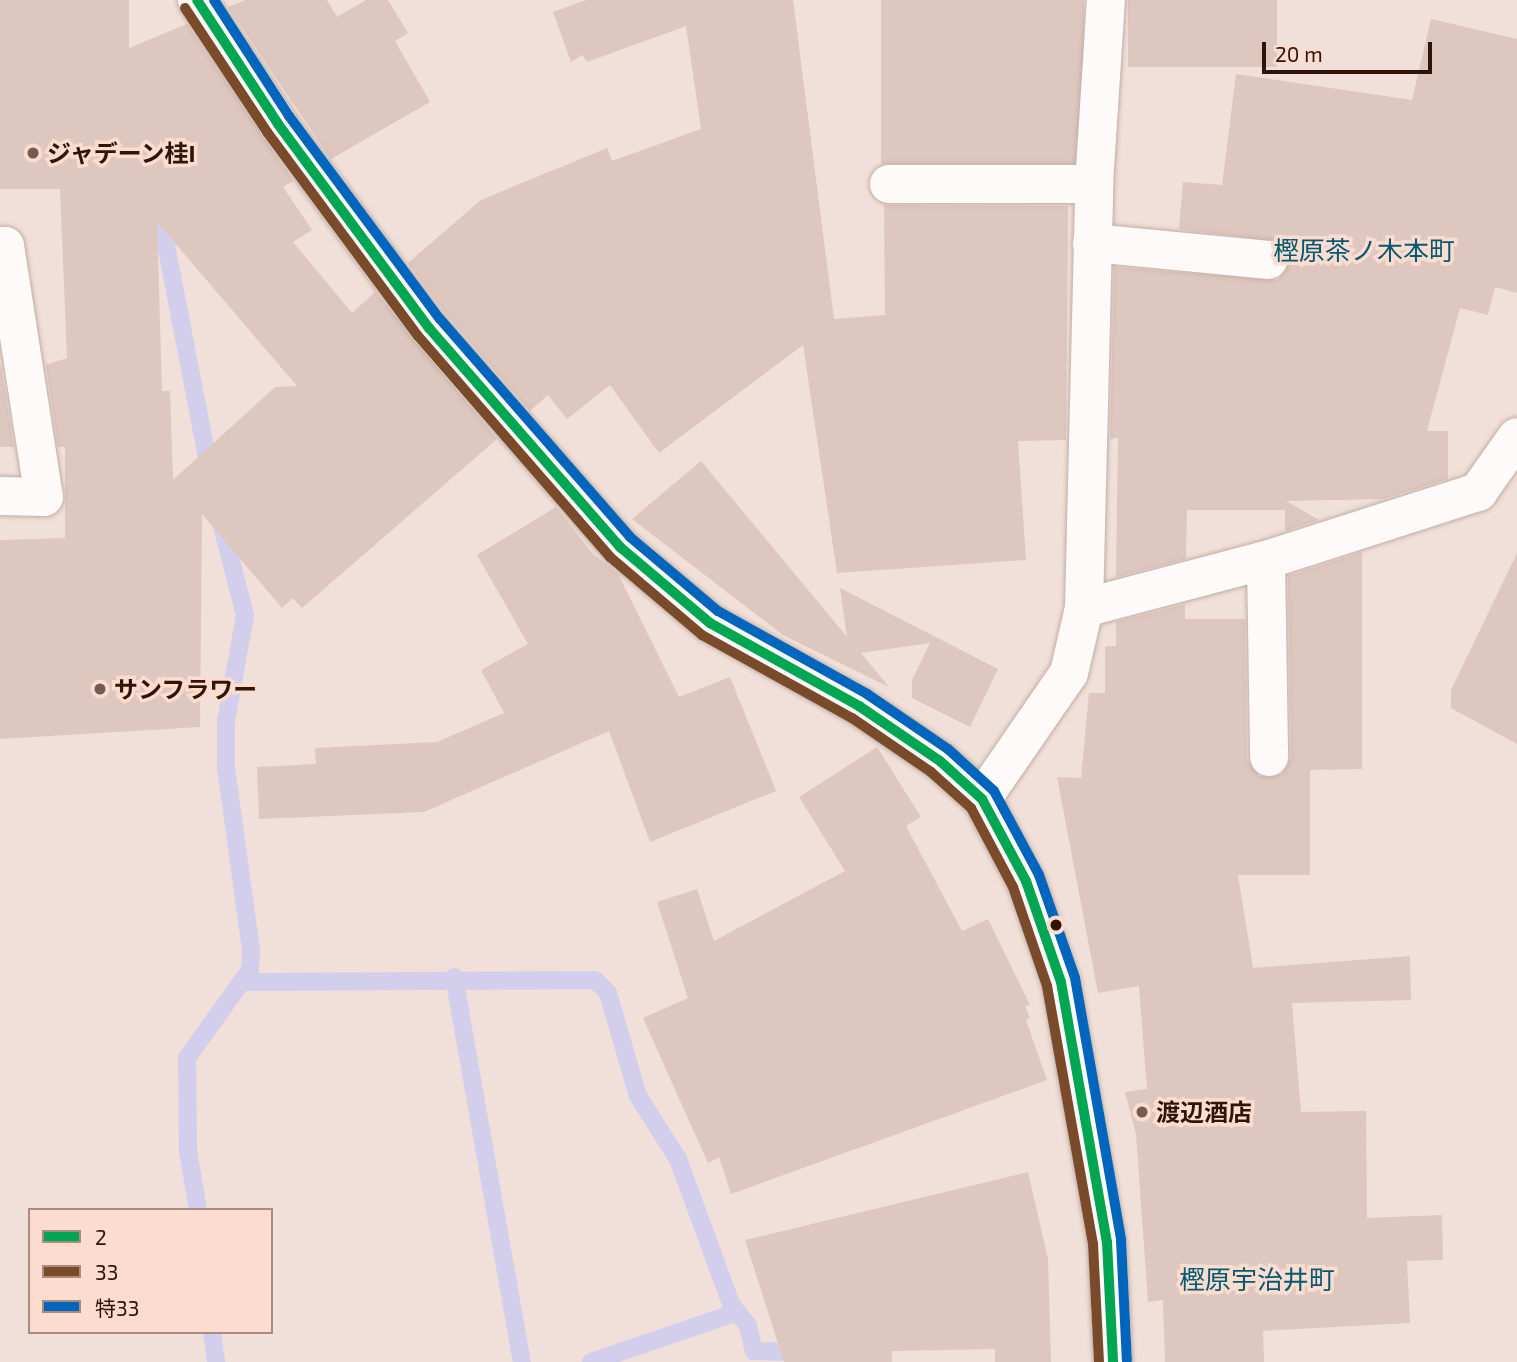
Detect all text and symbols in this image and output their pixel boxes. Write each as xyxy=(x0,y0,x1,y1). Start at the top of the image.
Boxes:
scale bar xyxy=(1265,28,1435,72)
text: 20 m xyxy=(1275,41,1323,66)
place label: ジャデーン桂I xyxy=(47,139,198,167)
marker: ジャデーン桂I xyxy=(25,145,41,161)
district label: 樫原茶ノ木本町 xyxy=(1273,234,1455,266)
place label: サンフラワー xyxy=(114,675,258,703)
marker: サンフラワー xyxy=(92,681,108,697)
unlabelled marker xyxy=(1049,918,1063,932)
place label: 渡辺酒店 xyxy=(1156,1098,1252,1126)
marker: 渡辺酒店 xyxy=(1134,1104,1150,1120)
legend xyxy=(28,1208,273,1334)
text: 2 xyxy=(95,1224,107,1249)
text: 33 xyxy=(95,1259,118,1284)
district label: 樫原宇治井町 xyxy=(1179,1263,1335,1295)
text: 特33 xyxy=(95,1295,139,1320)

